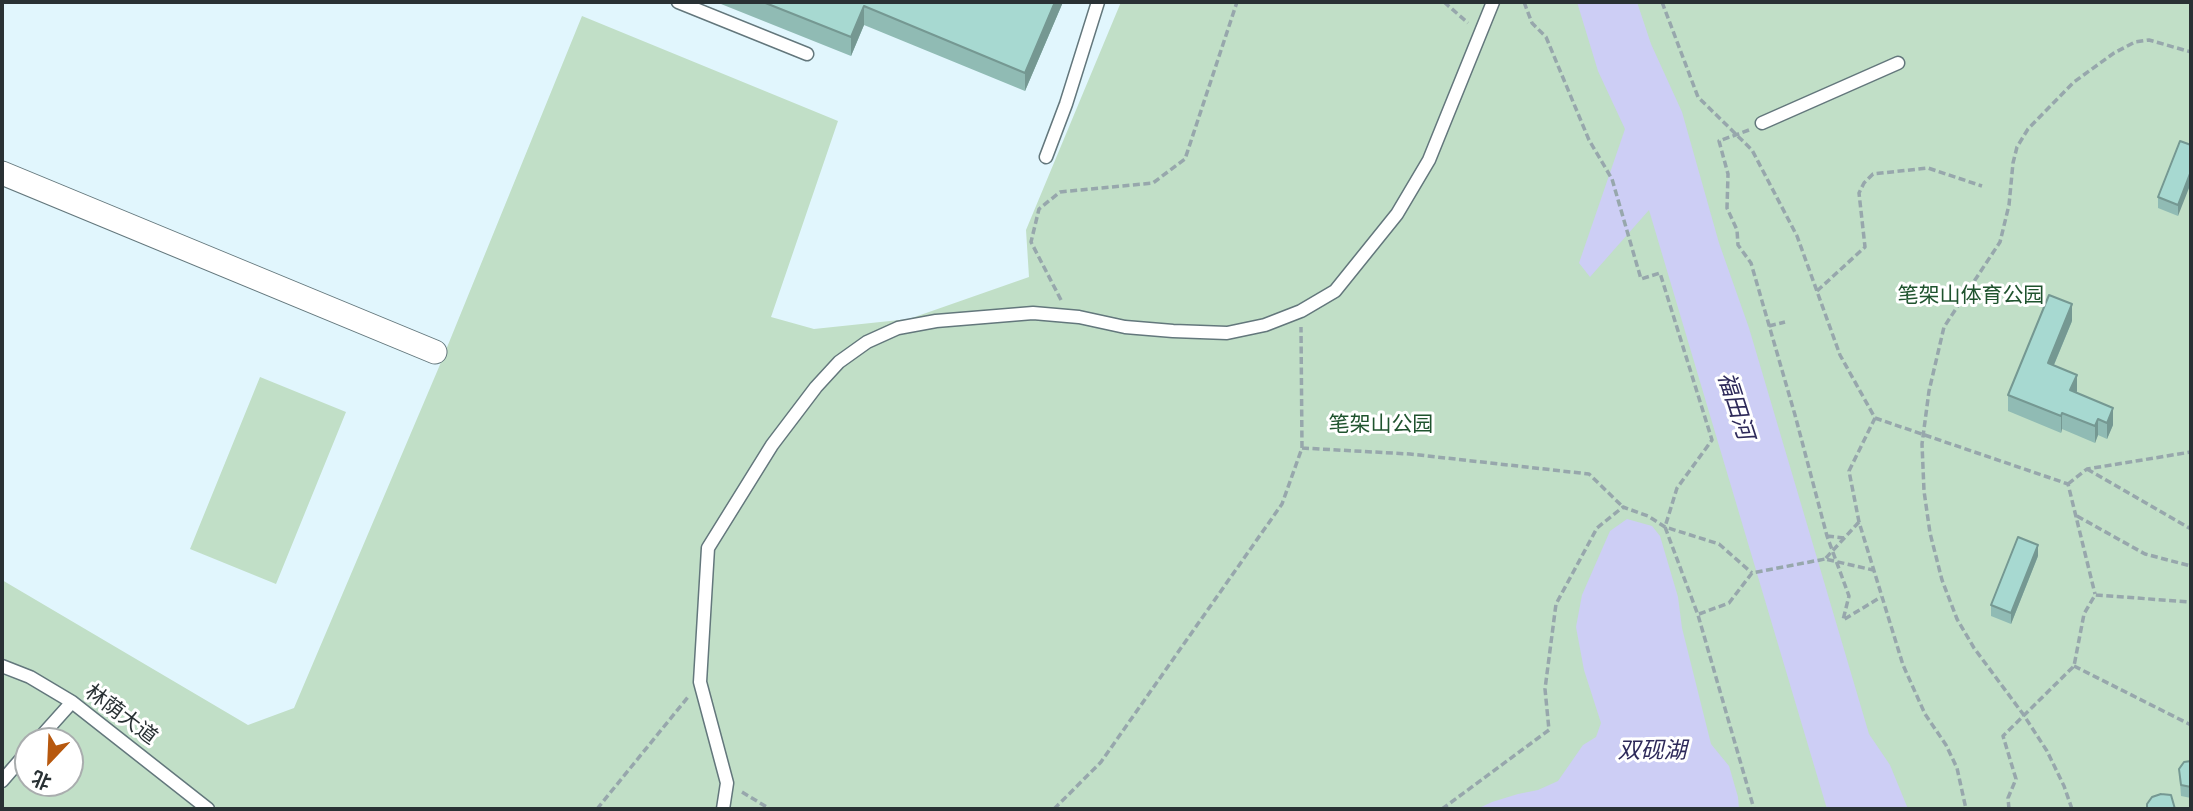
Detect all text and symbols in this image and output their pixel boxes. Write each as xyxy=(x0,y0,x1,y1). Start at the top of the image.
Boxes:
park label: 笔架山体育公园 xyxy=(1898,283,2044,309)
water label: 福田河 xyxy=(1711,369,1759,443)
park label: 笔架山公园 xyxy=(1329,412,1433,438)
street label: 林荫大道 xyxy=(80,680,162,750)
north arrow xyxy=(14,727,84,797)
water label: 双砚湖 xyxy=(1618,737,1686,765)
text: 北 xyxy=(28,766,55,794)

